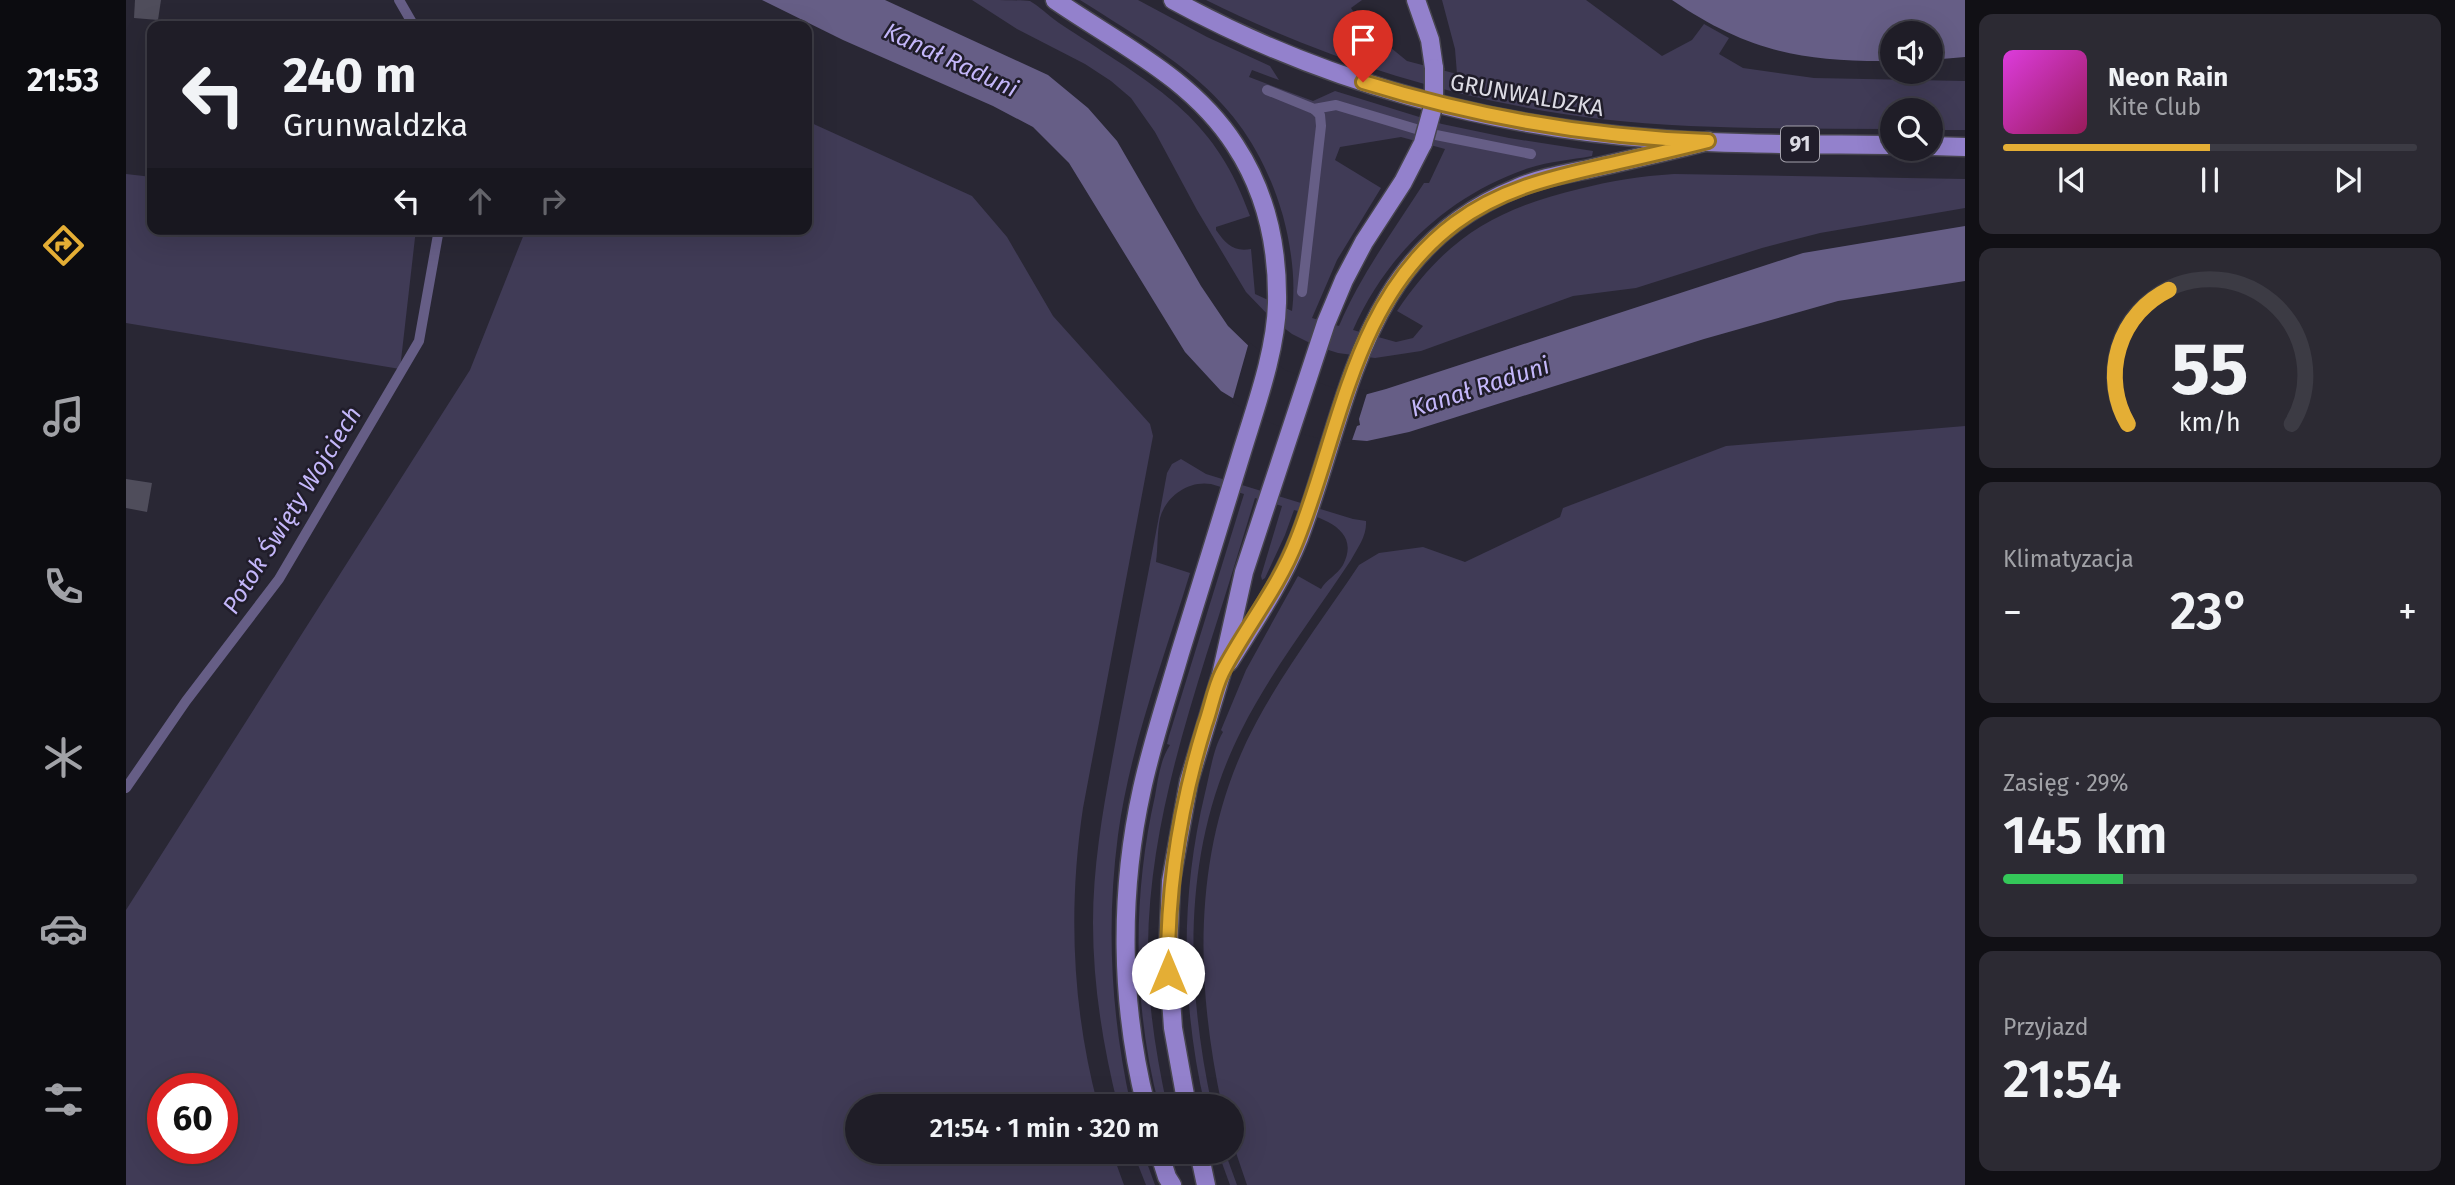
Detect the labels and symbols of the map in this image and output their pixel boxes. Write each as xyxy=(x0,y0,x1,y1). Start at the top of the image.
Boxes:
pin xyxy=(1333,10,1393,82)
water label: Kanał Raduni xyxy=(880,17,1023,103)
street label: GRUNWALDZKA xyxy=(1448,68,1607,122)
road number: 91 xyxy=(1781,127,1819,162)
water label: Kanał Raduni xyxy=(1407,351,1553,423)
water label: Potok Święty Wojciech xyxy=(216,401,367,619)
position arrow xyxy=(1131,936,1205,1010)
speed limit sign: 60 xyxy=(147,1073,238,1164)

